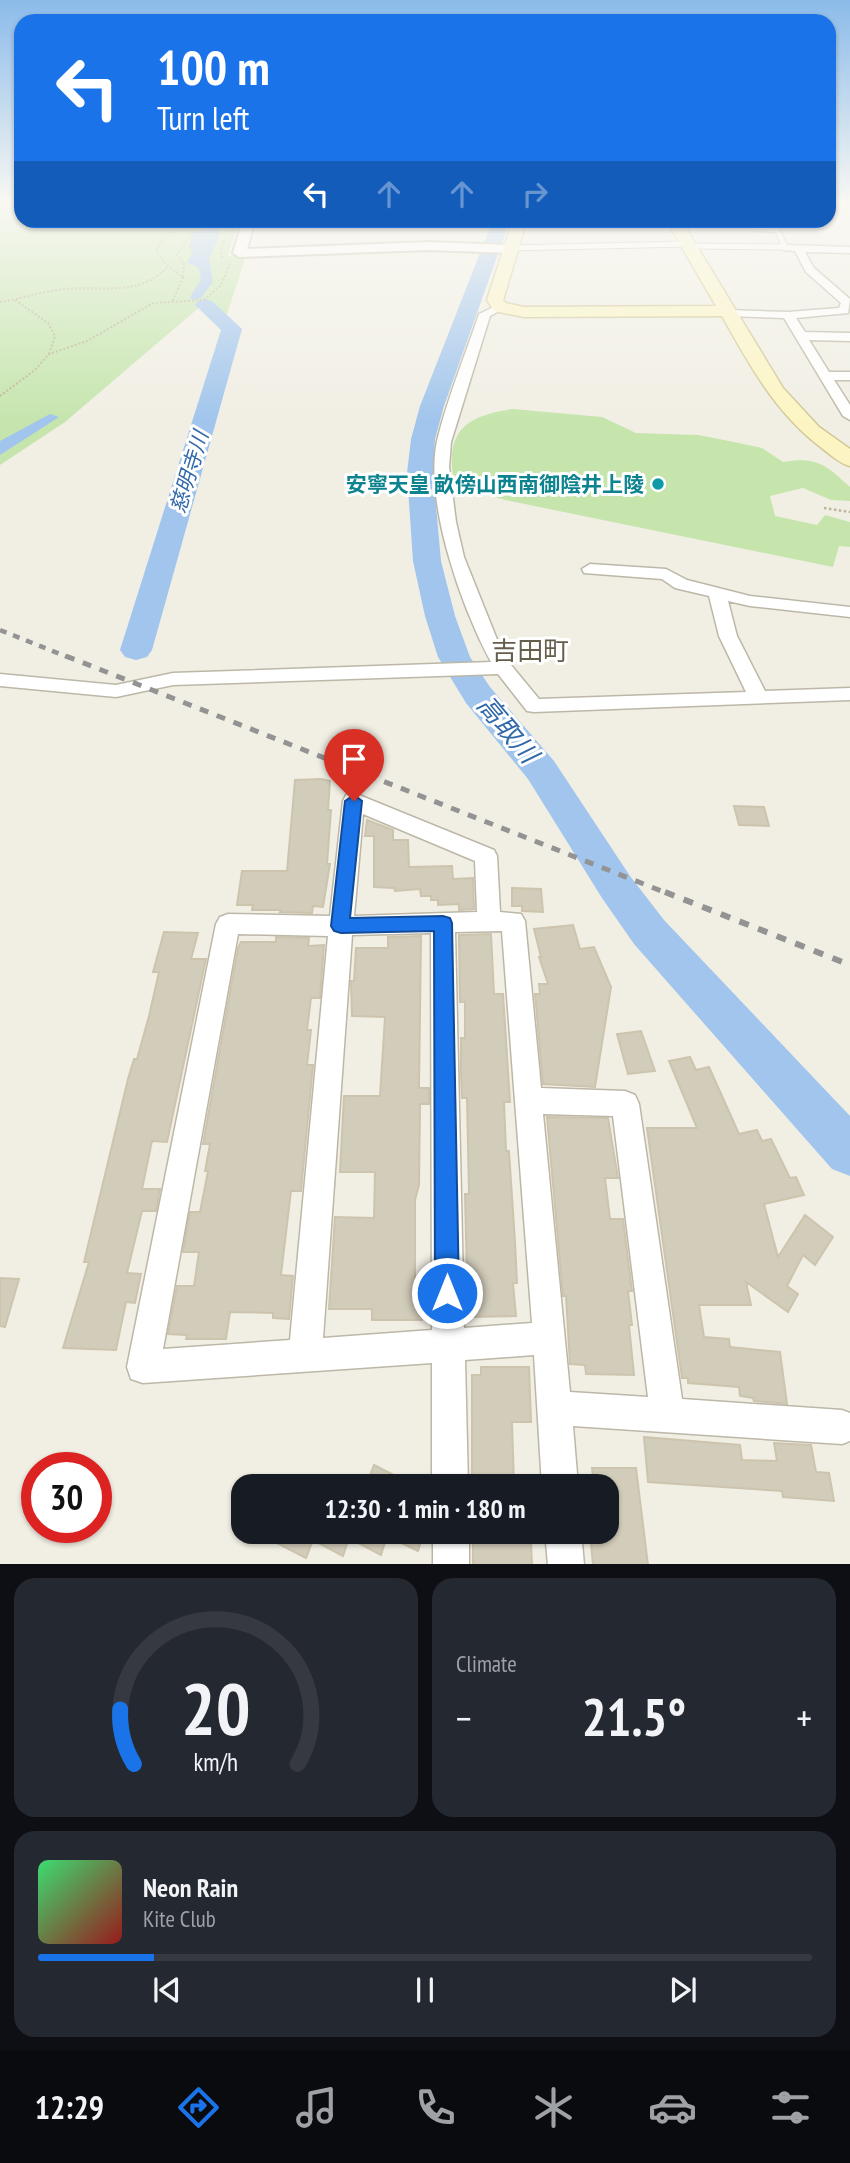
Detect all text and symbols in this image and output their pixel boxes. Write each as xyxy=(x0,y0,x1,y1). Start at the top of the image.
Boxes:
text: 100 m xyxy=(157,35,270,99)
icon: left xyxy=(42,42,133,133)
text: Turn left xyxy=(157,97,249,139)
icon: left xyxy=(297,175,335,213)
icon: ahead xyxy=(370,175,408,213)
icon: ahead xyxy=(443,175,481,213)
icon: right xyxy=(516,175,554,213)
water label: 慈明寺川 xyxy=(164,426,215,516)
place label: 安寧天皇 畝傍山西南御陰井上陵 xyxy=(346,471,644,498)
marker: 安寧天皇 畝傍山西南御陰井上陵 xyxy=(650,476,666,492)
district label: 吉田町 xyxy=(491,634,569,667)
water label: 高取川 xyxy=(470,689,548,772)
pin xyxy=(324,729,384,801)
icon: arrive xyxy=(335,740,373,778)
position arrow xyxy=(410,1256,484,1330)
speed limit sign: 30 xyxy=(21,1452,112,1543)
text: 12:30 · 1 min · 180 m xyxy=(325,1492,525,1525)
text: Climate xyxy=(456,1649,517,1678)
text: 20 xyxy=(181,1660,251,1754)
text: 21.5° xyxy=(582,1683,686,1750)
text: − xyxy=(456,1693,472,1742)
text: + xyxy=(796,1693,812,1742)
text: km/h xyxy=(194,1745,238,1777)
text: Neon Rain xyxy=(143,1871,238,1904)
text: Kite Club xyxy=(143,1904,216,1933)
icon: previous xyxy=(148,1971,186,2009)
icon: pause xyxy=(406,1971,444,2009)
icon: next xyxy=(664,1971,702,2009)
icon: directions xyxy=(174,2083,223,2132)
icon: music xyxy=(292,2083,341,2132)
icon: phone xyxy=(411,2083,460,2132)
icon: climate xyxy=(529,2083,578,2132)
icon: car xyxy=(648,2083,697,2132)
icon: filters xyxy=(766,2083,815,2132)
text: 12:29 xyxy=(35,2086,104,2128)

